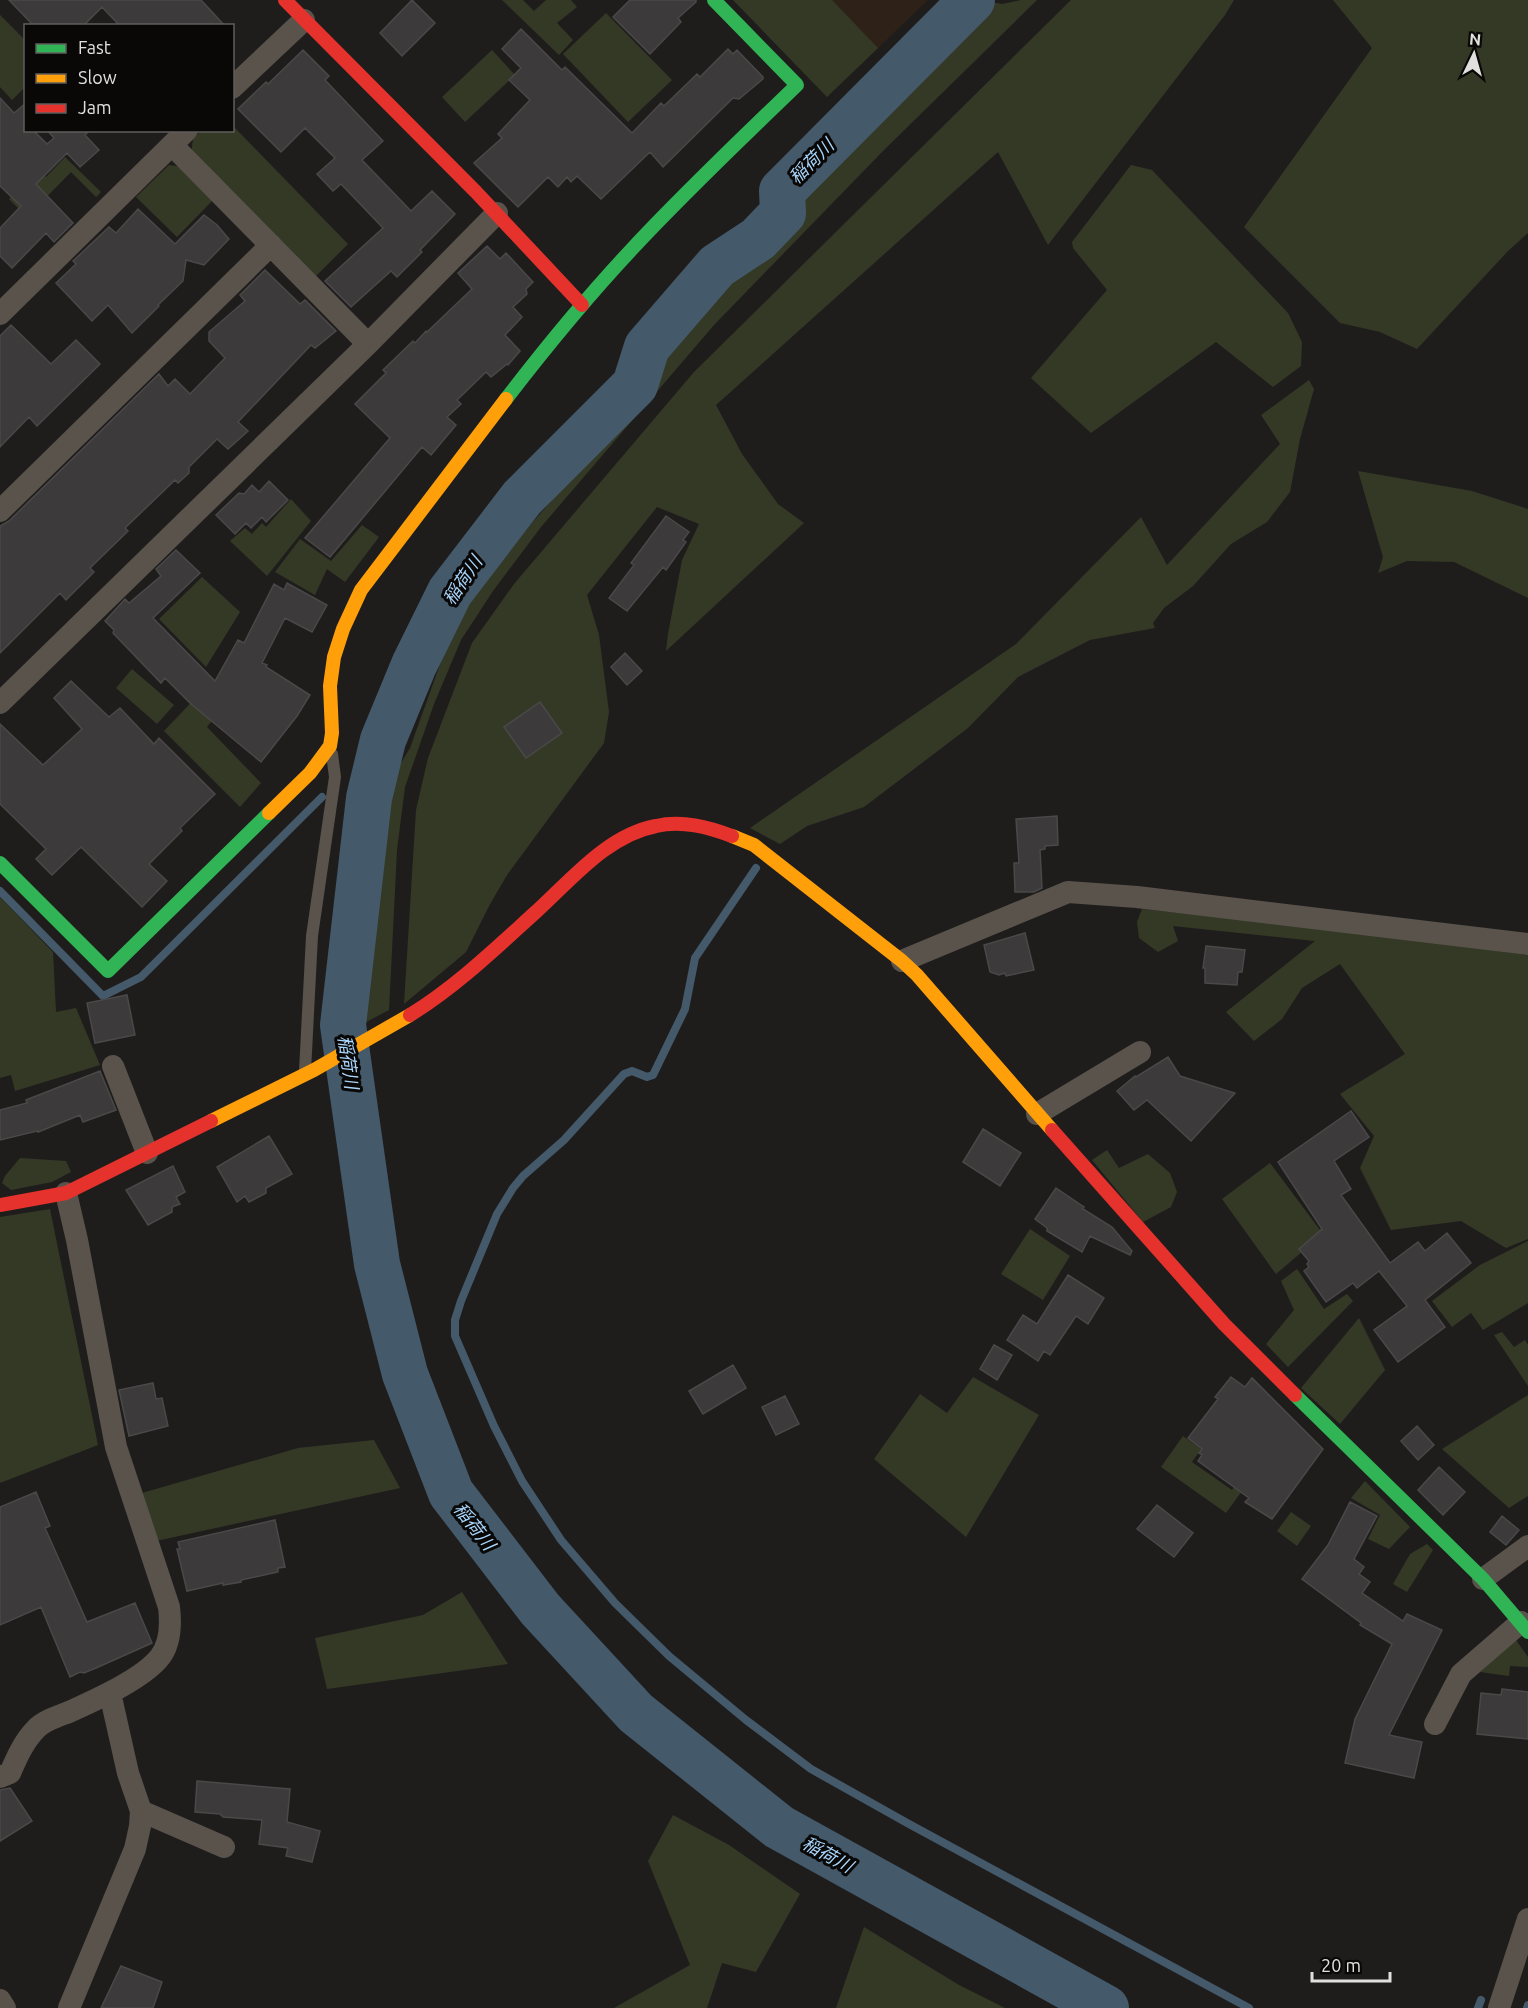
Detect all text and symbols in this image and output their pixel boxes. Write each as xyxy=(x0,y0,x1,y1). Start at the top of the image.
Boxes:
legend xyxy=(24,24,234,132)
north arrow xyxy=(1444,24,1504,84)
text: N xyxy=(1469,30,1482,49)
text: Fast xyxy=(78,37,111,57)
text: Slow xyxy=(78,67,117,87)
text: Jam xyxy=(78,97,112,117)
water label: 稲荷川 xyxy=(785,133,839,187)
water label: 稲荷川 xyxy=(439,550,487,608)
water label: 稲荷川 xyxy=(335,1034,363,1092)
water label: 稲荷川 xyxy=(450,1499,501,1555)
water label: 稲荷川 xyxy=(800,1832,858,1877)
scale bar xyxy=(1312,1945,1390,1983)
text: 20 m xyxy=(1321,1955,1361,1975)

